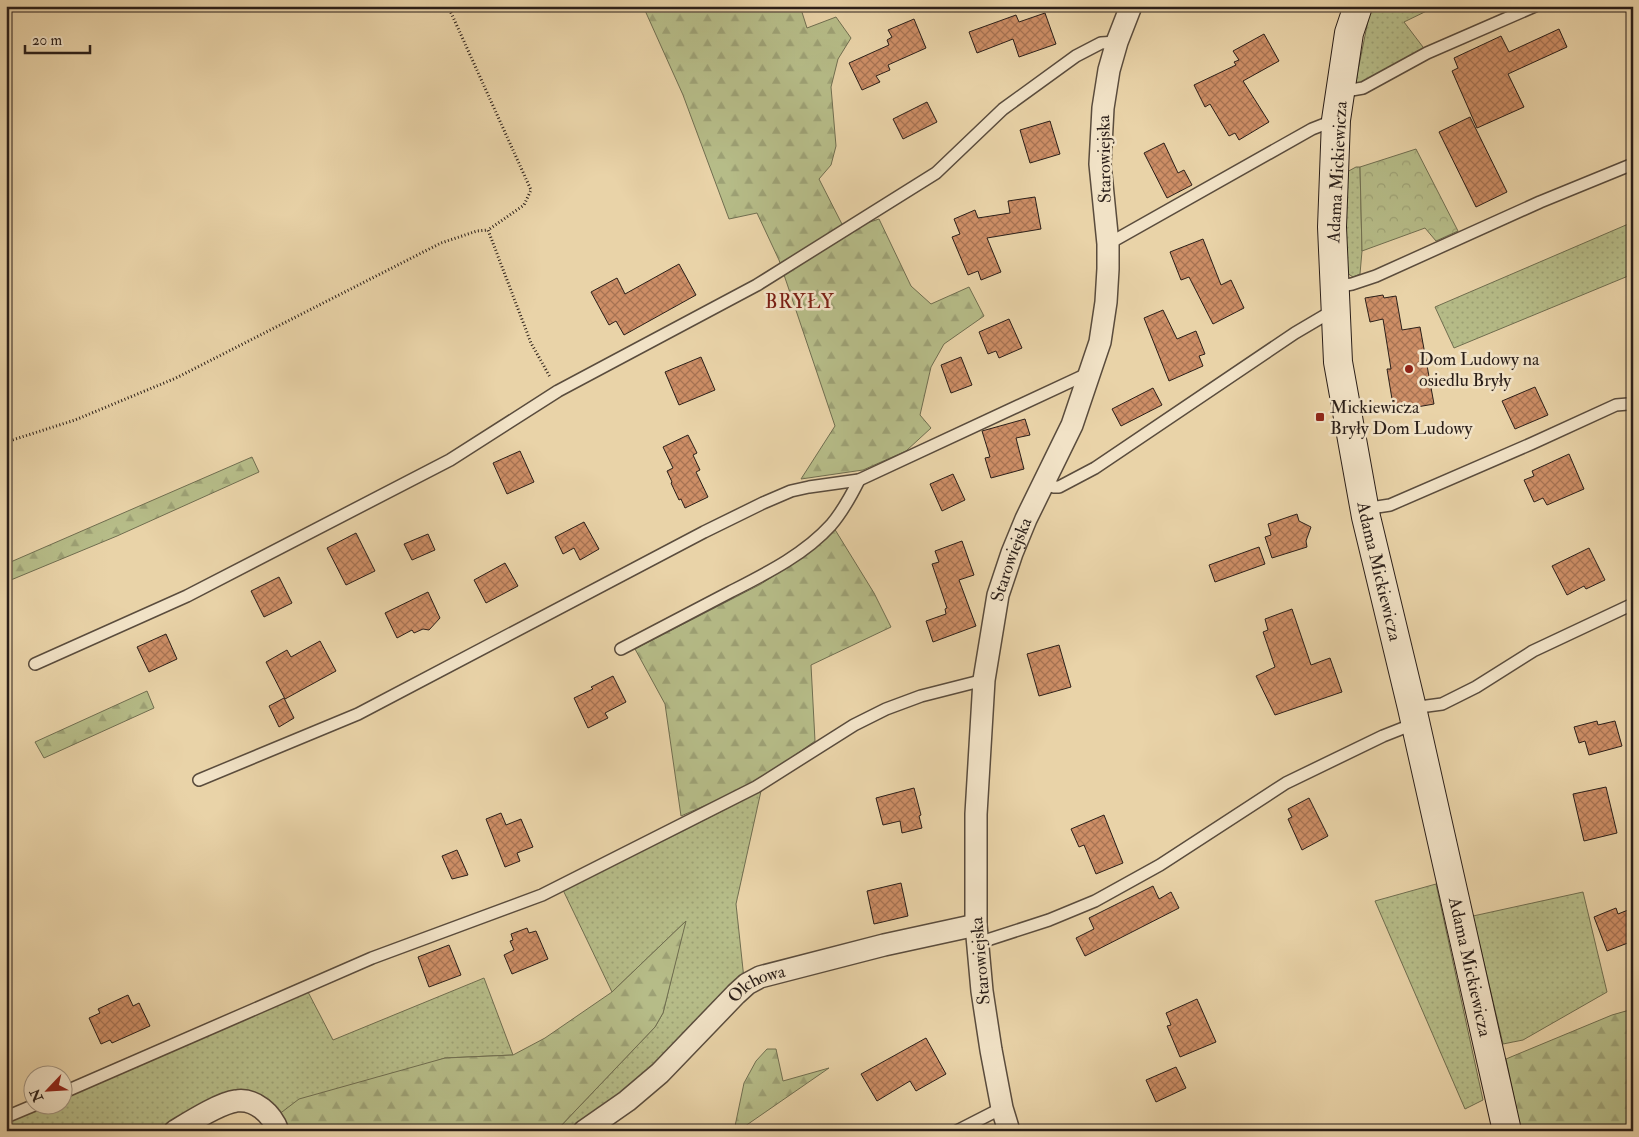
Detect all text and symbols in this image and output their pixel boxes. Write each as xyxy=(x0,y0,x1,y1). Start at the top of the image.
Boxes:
scale bar xyxy=(25,22,90,54)
text: 20 m xyxy=(32,31,62,50)
street label: Adama Mickiewicza xyxy=(1322,100,1353,245)
street label: Starowiejska xyxy=(1092,114,1117,203)
district label: BRYŁY xyxy=(765,290,835,314)
place label: Dom Ludowy na osiedlu Bryły xyxy=(1419,348,1540,392)
marker: Dom Ludowy na osiedlu Bryły xyxy=(1403,363,1415,375)
place label: Mickiewicza Bryły Dom Ludowy xyxy=(1330,396,1473,440)
marker: Mickiewicza Bryły Dom Ludowy xyxy=(1314,411,1326,423)
street label: Adama Mickiewicza xyxy=(1351,499,1407,644)
street label: Starowiejska xyxy=(986,514,1038,603)
street label: Adama Mickiewicza xyxy=(1443,894,1497,1040)
street label: Starowiejska xyxy=(965,916,996,1006)
street label: Olchowa xyxy=(723,960,788,1008)
north arrow xyxy=(22,1064,72,1114)
text: N xyxy=(26,1086,47,1105)

